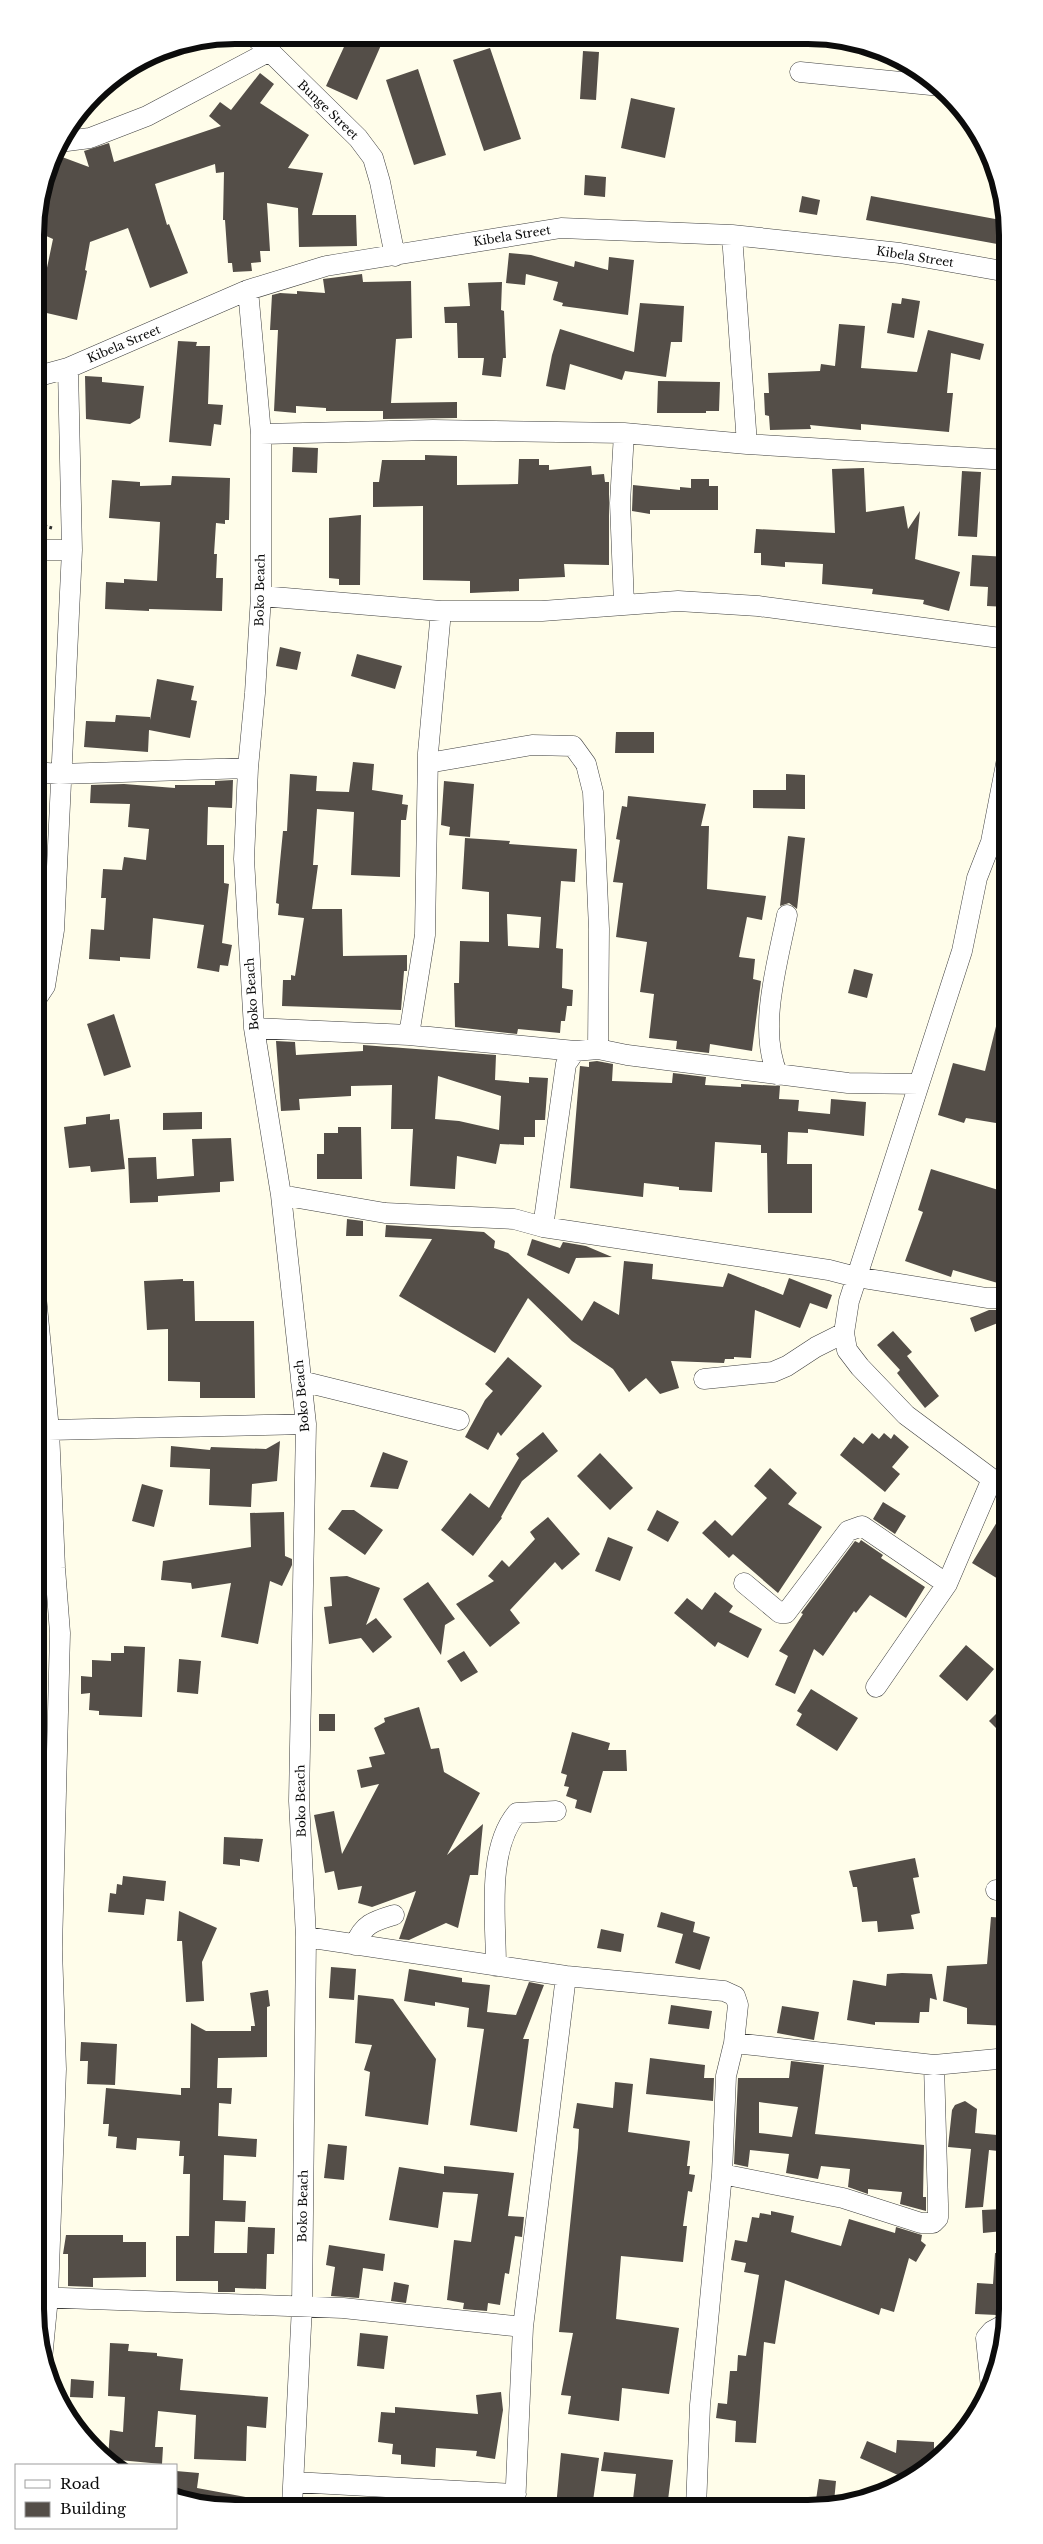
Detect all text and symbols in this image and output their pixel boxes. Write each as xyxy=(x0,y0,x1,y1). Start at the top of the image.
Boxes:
street label: Bunge Street xyxy=(295,77,362,143)
street label: Kibela Street xyxy=(472,222,552,249)
street label: Kibela Street xyxy=(875,243,955,270)
street label: Kibela Street xyxy=(85,321,163,366)
street label: Boko Beach xyxy=(251,553,268,626)
street label: Boko Beach xyxy=(241,957,262,1031)
street label: Boko Beach xyxy=(291,1359,312,1433)
street label: Boko Beach xyxy=(292,1765,309,1838)
street label: Boko Beach xyxy=(294,2169,311,2242)
legend xyxy=(15,2464,178,2529)
text: Road xyxy=(60,2474,100,2493)
text: Building xyxy=(60,2499,127,2518)

